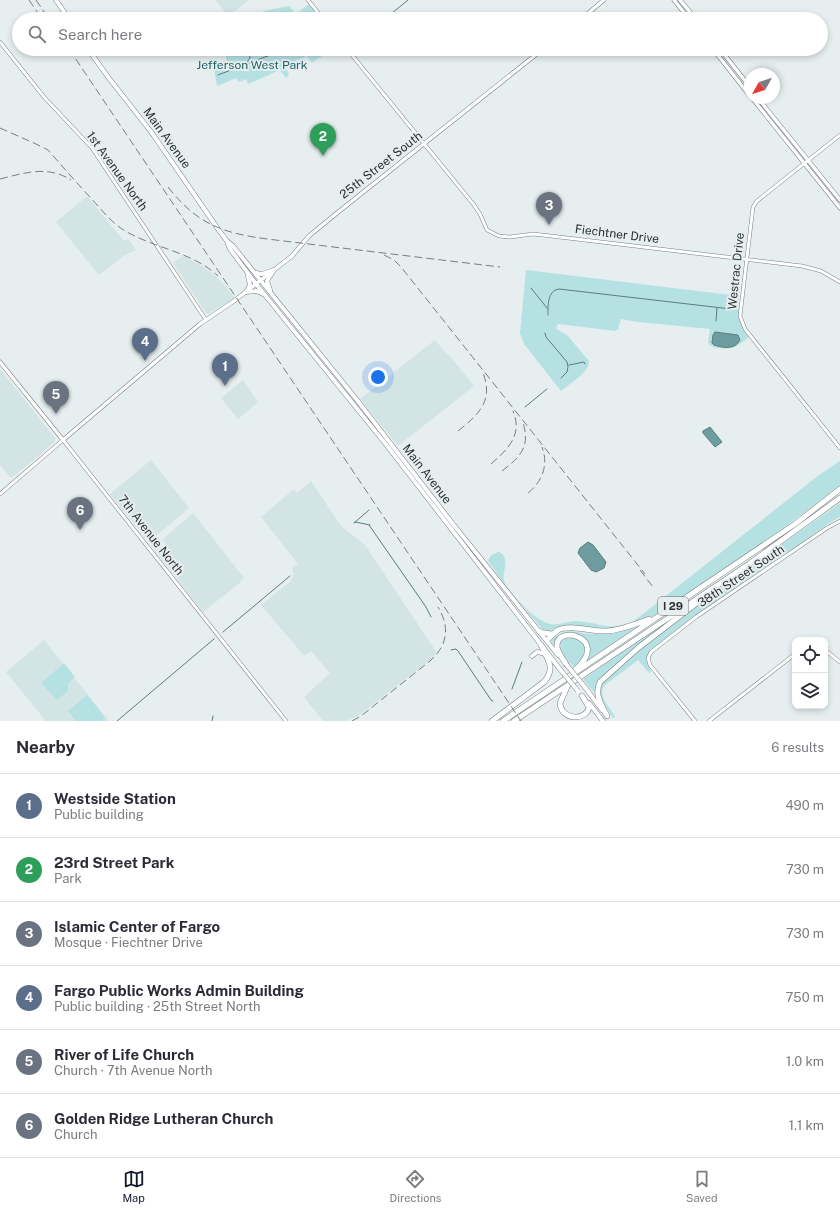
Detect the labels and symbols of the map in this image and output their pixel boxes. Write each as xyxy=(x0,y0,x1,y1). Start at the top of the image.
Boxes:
park label: Jefferson West Park xyxy=(197,58,308,72)
north arrow xyxy=(744,68,780,104)
street label: Main Avenue xyxy=(140,105,194,171)
pin: 2 xyxy=(310,123,336,156)
street label: 25th Street South xyxy=(337,128,425,202)
street label: 1st Avenue North xyxy=(84,129,150,213)
pin: 3 xyxy=(536,192,562,225)
street label: Fiechtner Drive xyxy=(574,222,660,246)
street label: Westrac Drive xyxy=(725,232,747,310)
pin: 4 xyxy=(132,328,158,361)
pin: 1 xyxy=(212,353,238,386)
your location xyxy=(368,367,388,387)
pin: 5 xyxy=(43,381,69,414)
street label: Main Avenue xyxy=(400,442,455,507)
street label: 7th Avenue North xyxy=(115,492,187,578)
pin: 6 xyxy=(67,497,93,530)
street label: 38th Street South xyxy=(695,542,787,610)
road number: I 29 xyxy=(658,597,688,615)

